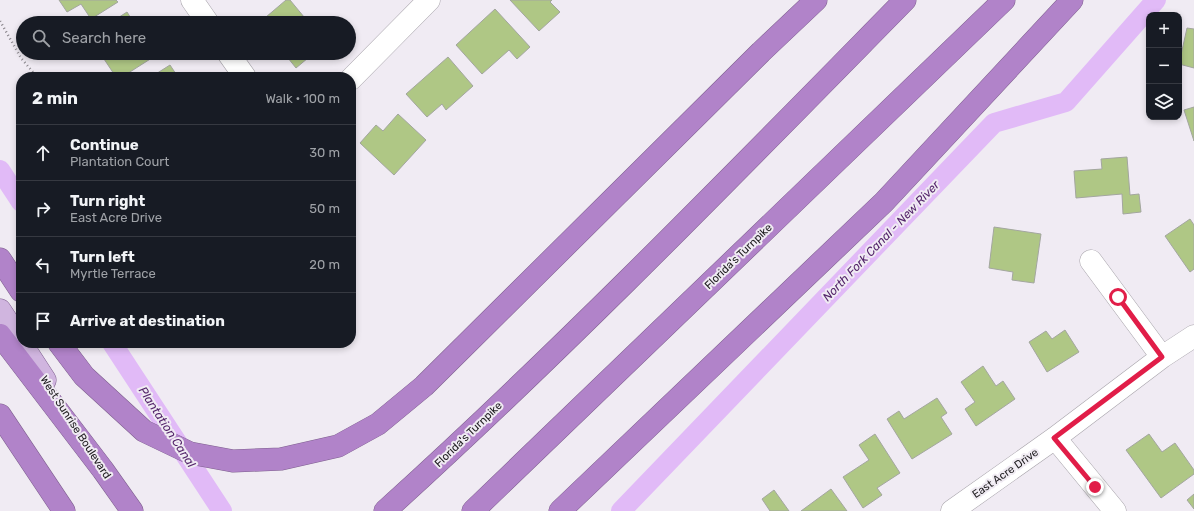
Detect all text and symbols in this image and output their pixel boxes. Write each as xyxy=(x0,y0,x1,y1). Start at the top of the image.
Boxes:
map controls xyxy=(1146,12,1182,120)
button: + xyxy=(1146,12,1182,48)
search box xyxy=(16,16,356,60)
icon: search xyxy=(30,27,52,49)
text: Search here xyxy=(62,29,146,47)
button: − xyxy=(1146,48,1182,84)
button: layers xyxy=(1146,84,1182,120)
text: 2 min xyxy=(32,88,78,108)
text: Walk · 100 m xyxy=(265,91,340,106)
text: Continue xyxy=(70,136,139,154)
icon: ahead xyxy=(32,142,54,164)
text: 30 m xyxy=(309,145,340,160)
text: Plantation Court xyxy=(70,154,169,169)
water label: North Fork Canal - New River xyxy=(820,178,943,304)
text: Turn right xyxy=(70,192,145,210)
icon: right xyxy=(32,198,54,220)
text: 50 m xyxy=(309,201,340,216)
text: East Acre Drive xyxy=(70,210,162,225)
street label: Florida's Turnpike xyxy=(702,221,775,292)
text: Turn left xyxy=(70,248,135,266)
icon: left xyxy=(32,254,54,276)
text: 20 m xyxy=(309,257,340,272)
text: Myrtle Terrace xyxy=(70,266,156,281)
route start xyxy=(1109,288,1127,306)
icon: arrive xyxy=(32,310,54,332)
text: Arrive at destination xyxy=(70,312,225,330)
street label: West Sunrise Boulevard xyxy=(37,373,114,481)
water label: Plantation Canal xyxy=(136,384,199,471)
street label: Florida's Turnpike xyxy=(432,399,505,470)
street label: East Acre Drive xyxy=(970,446,1041,501)
route end xyxy=(1086,478,1104,496)

